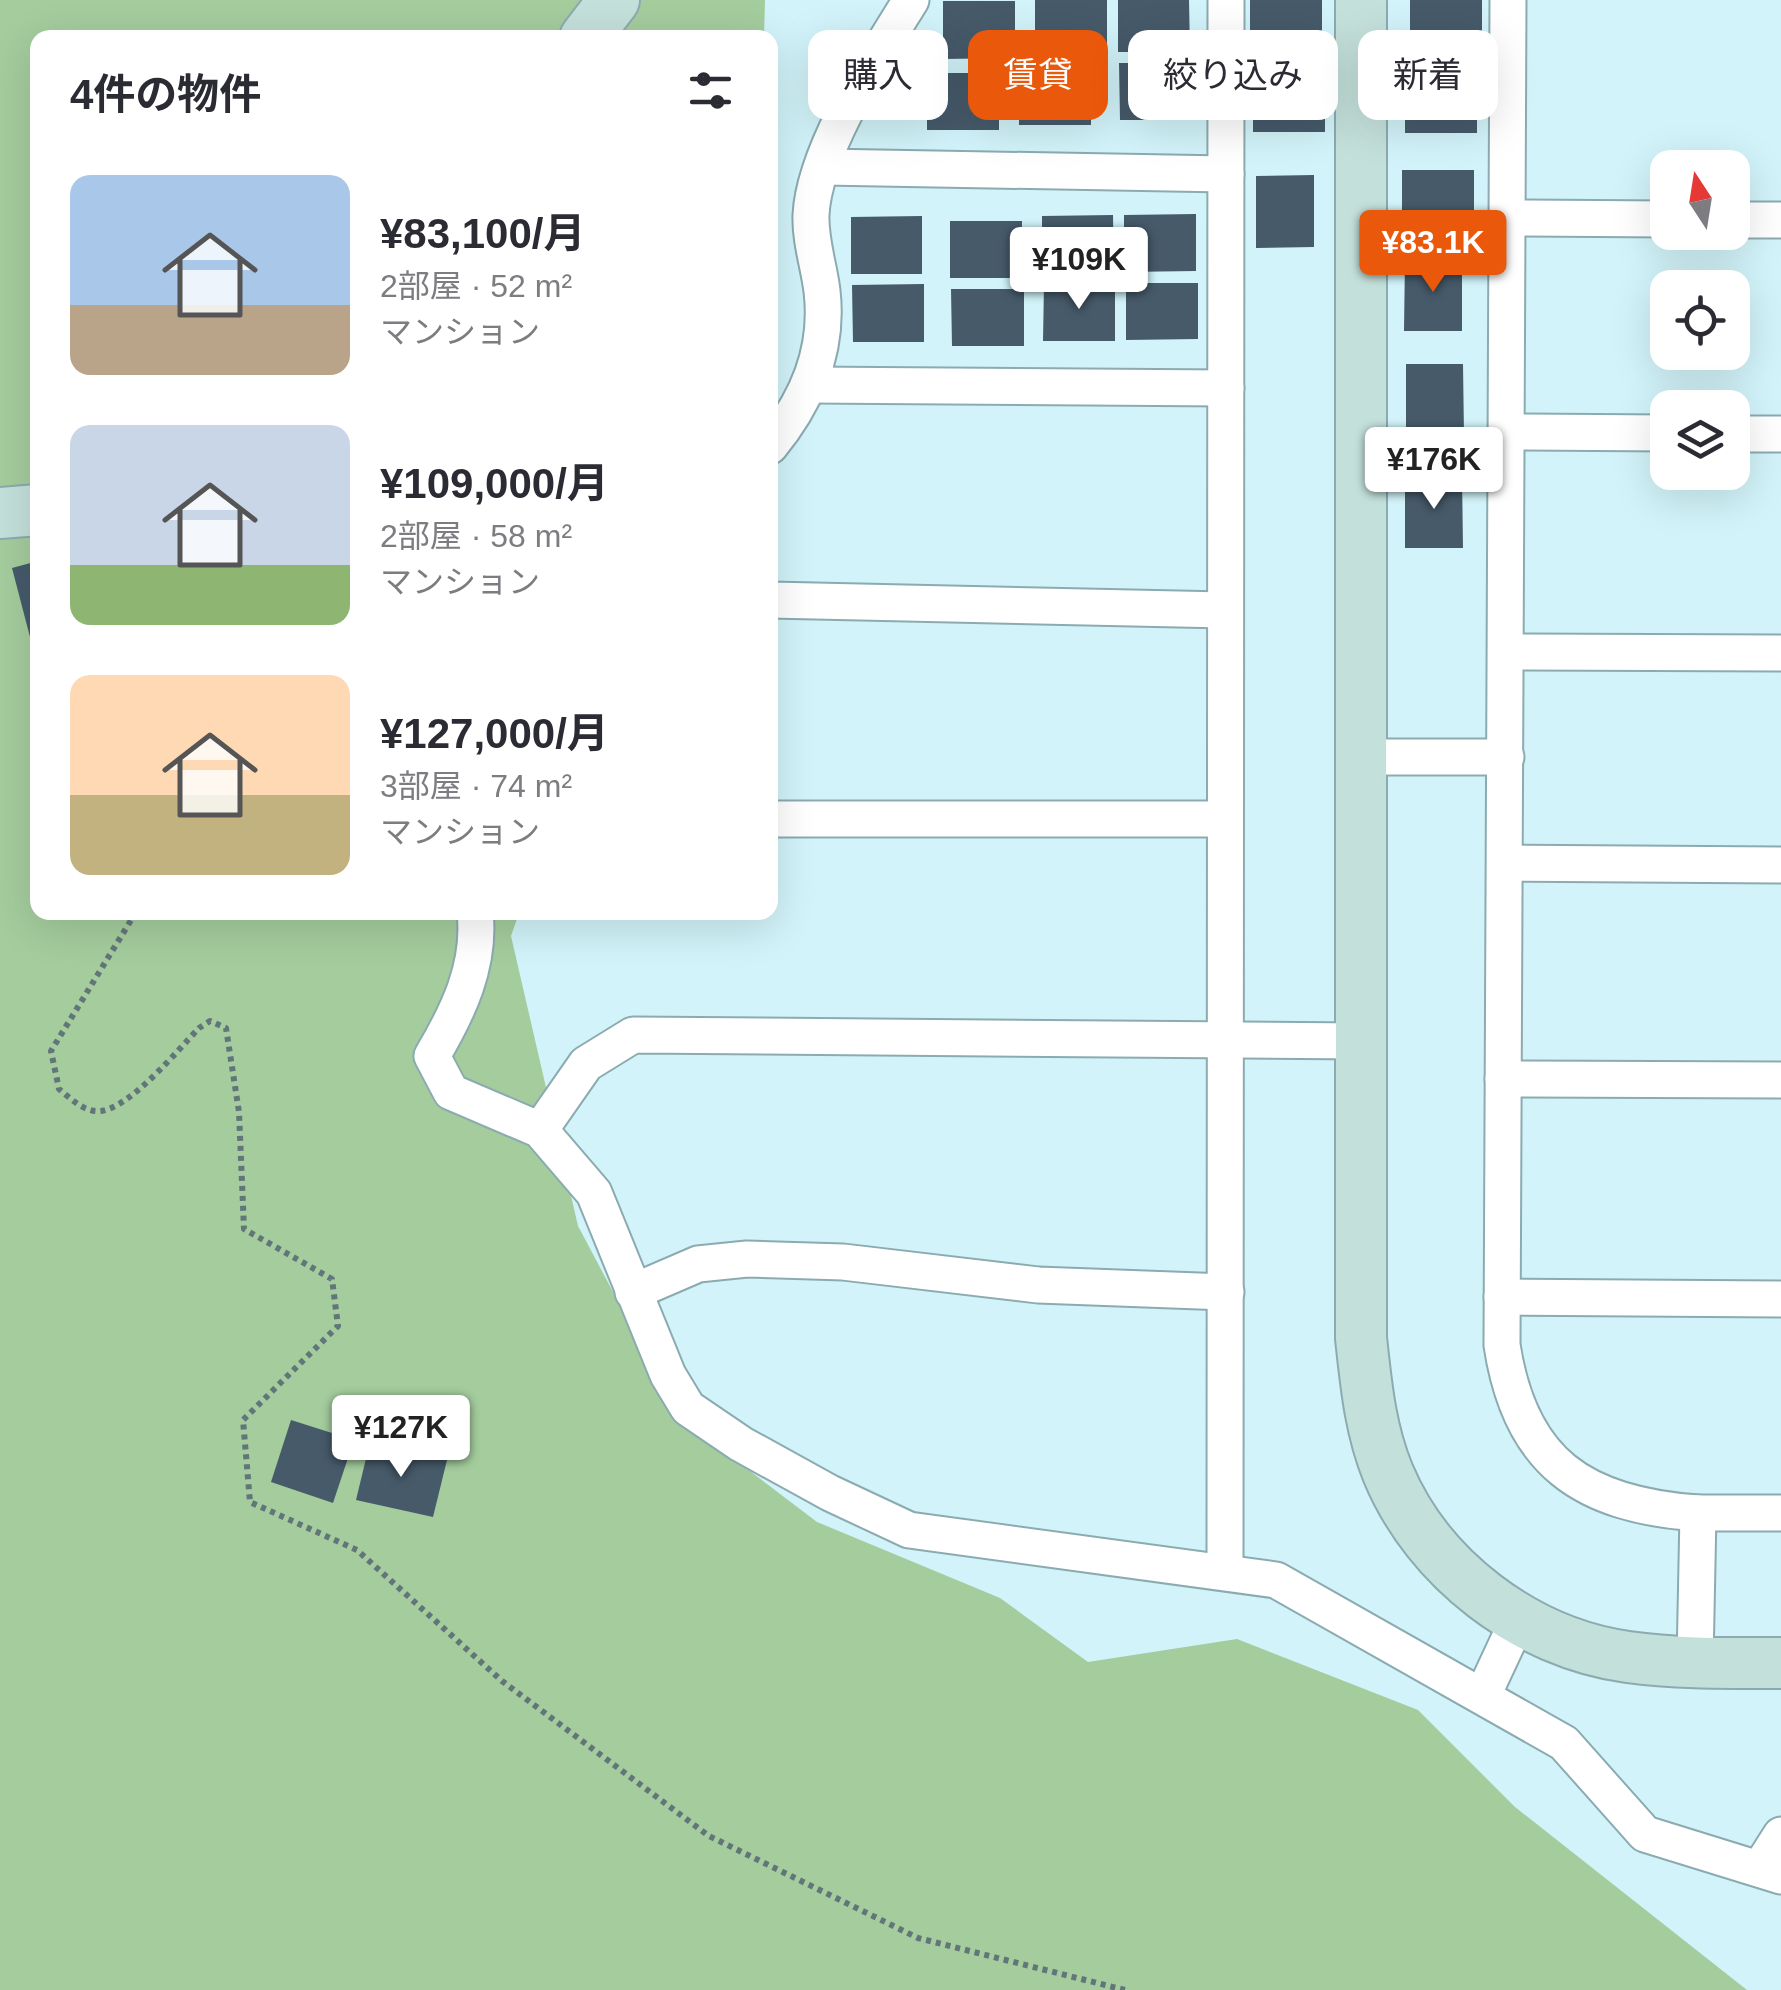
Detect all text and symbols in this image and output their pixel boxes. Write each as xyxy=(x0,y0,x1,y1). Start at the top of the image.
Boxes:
chip: 購入 xyxy=(808,30,948,120)
chip: 賃貸 xyxy=(968,30,1108,120)
chip: 絞り込み xyxy=(1128,30,1338,120)
chip: 新着 xyxy=(1358,30,1498,120)
icon: filters xyxy=(683,63,738,118)
text: 4件の物件 xyxy=(70,71,261,118)
north arrow xyxy=(1650,150,1750,250)
map controls xyxy=(1650,150,1750,490)
text: ¥83,100/月 xyxy=(380,210,586,257)
pin: ¥83.1K xyxy=(1352,210,1514,295)
icon: home xyxy=(150,215,270,335)
text: ¥83.1K xyxy=(1381,224,1485,260)
pin: ¥109K xyxy=(1009,227,1149,312)
text: ¥109K xyxy=(1032,241,1126,277)
text: 2部屋 · 52 m² xyxy=(380,268,572,304)
button: locate xyxy=(1650,270,1750,370)
text: マンション xyxy=(380,314,540,350)
button: layers xyxy=(1650,390,1750,490)
pin: ¥176K xyxy=(1364,427,1504,512)
text: ¥176K xyxy=(1387,441,1481,477)
text: ¥109,000/月 xyxy=(380,460,609,507)
icon: home xyxy=(150,465,270,585)
text: 2部屋 · 58 m² xyxy=(380,518,572,554)
text: マンション xyxy=(380,564,540,600)
text: ¥127,000/月 xyxy=(380,710,609,757)
icon: home xyxy=(150,715,270,835)
text: 3部屋 · 74 m² xyxy=(380,768,572,804)
text: マンション xyxy=(380,814,540,850)
pin: ¥127K xyxy=(331,1395,471,1480)
text: ¥127K xyxy=(354,1409,448,1445)

